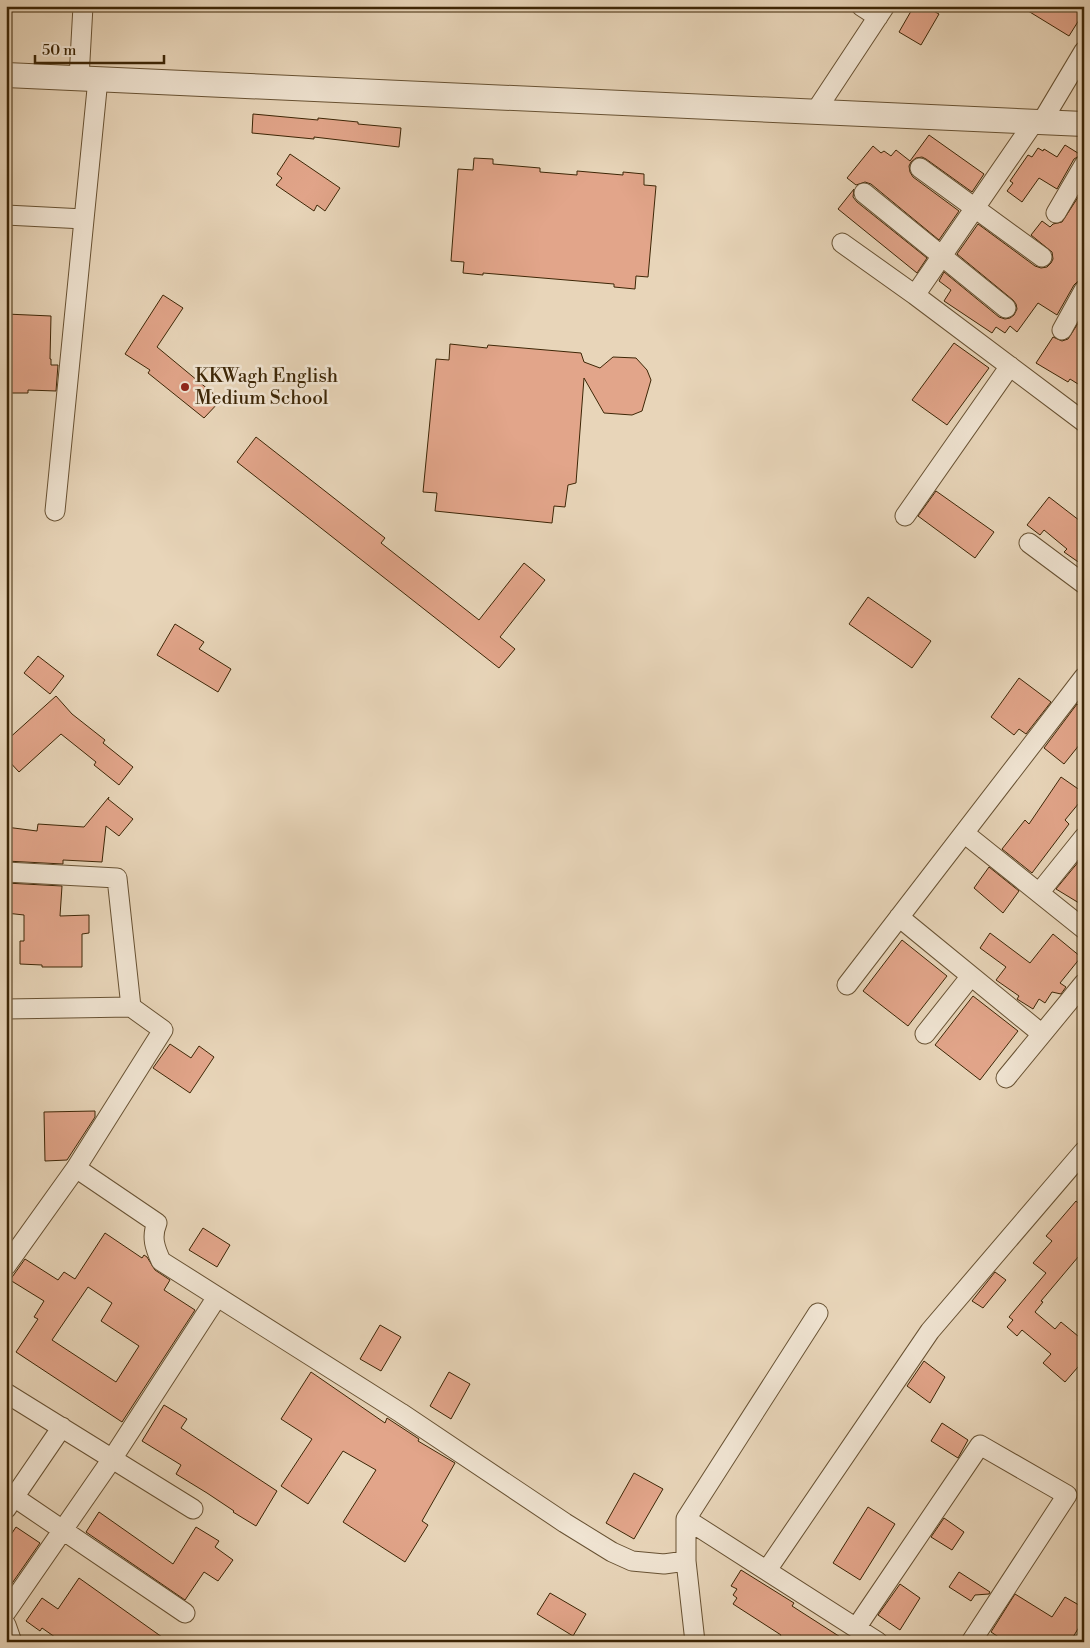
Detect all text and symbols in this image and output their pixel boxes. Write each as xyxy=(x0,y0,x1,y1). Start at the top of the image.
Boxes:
scale bar xyxy=(35,32,164,64)
text: 50 m xyxy=(42,41,76,60)
place label: KKWagh English Medium School xyxy=(195,364,338,410)
marker: KKWagh English Medium School xyxy=(179,381,191,393)

